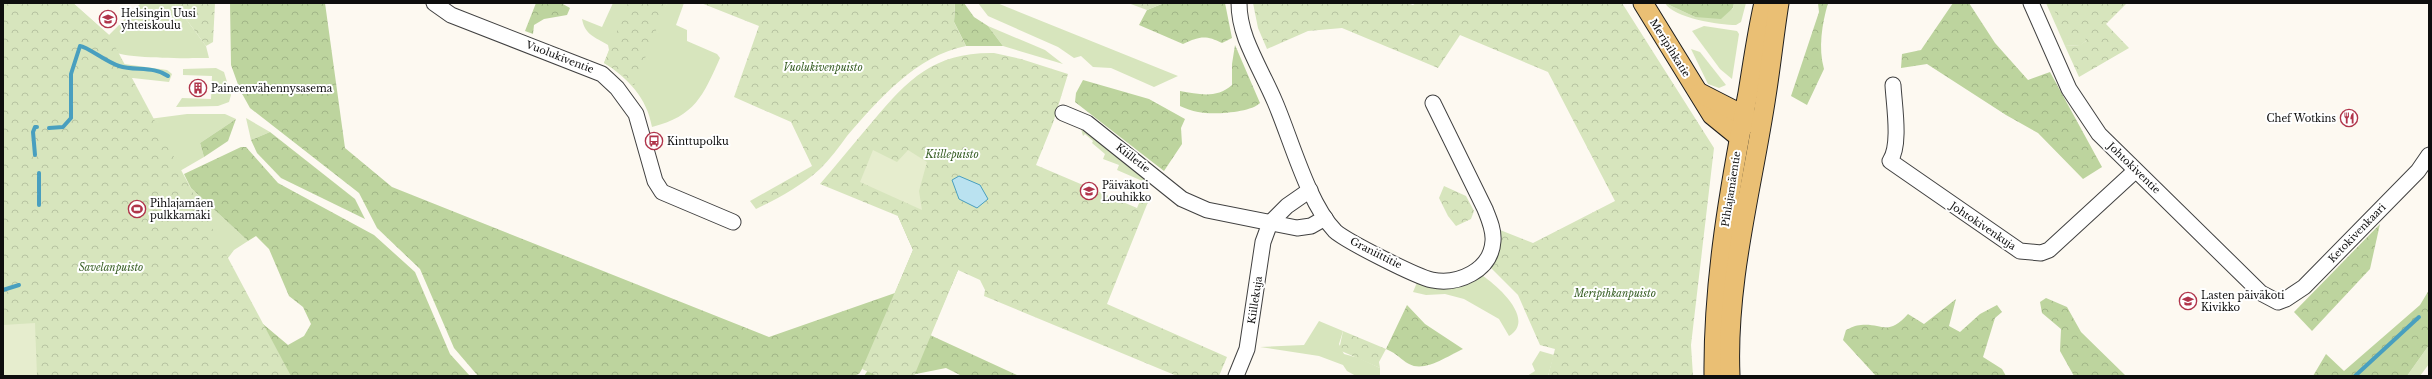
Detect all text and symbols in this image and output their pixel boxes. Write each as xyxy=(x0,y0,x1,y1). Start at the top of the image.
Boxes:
place label: Helsingin Uusi yhteiskoulu xyxy=(121,7,197,32)
school or university icon: Helsingin Uusi yhteiskoulu xyxy=(98,9,118,29)
street label: Meripihkatie xyxy=(1647,16,1693,80)
street label: Vuolukiventie xyxy=(523,38,596,76)
park label: Vuolukivenpuisto xyxy=(783,61,863,74)
building icon: Paineenvähennysasema xyxy=(188,78,208,98)
place label: Paineenvähennysasema xyxy=(211,82,333,95)
restaurant icon: Chef Wotkins xyxy=(2339,108,2359,128)
place label: Chef Wotkins xyxy=(2266,112,2336,125)
bus stop icon: Kinttupolku xyxy=(644,131,664,151)
place label: Kinttupolku xyxy=(667,135,729,148)
street label: Johtokiventie xyxy=(2103,138,2163,197)
street label: Kiilletie xyxy=(1113,141,1153,176)
park label: Kiillepuisto xyxy=(924,148,979,161)
street label: Pihlajamäentie xyxy=(1719,150,1743,228)
place label: Päiväkoti Louhikko xyxy=(1102,179,1152,204)
school or university icon: Päiväkoti Louhikko xyxy=(1079,181,1099,201)
place label: Pihlajamäen pulkkamäki xyxy=(150,197,214,222)
street label: Johtokivenkuja xyxy=(1946,198,2019,253)
sports icon: Pihlajamäen pulkkamäki xyxy=(127,199,147,219)
street label: Ketokivenkaari xyxy=(2326,200,2389,265)
street label: Graniittitie xyxy=(1348,234,1404,272)
park label: Savelanpuisto xyxy=(79,261,143,274)
street label: Kiillekuja xyxy=(1245,275,1265,325)
park label: Meripihkanpuisto xyxy=(1573,287,1656,300)
place label: Lasten päiväkoti Kivikko xyxy=(2201,289,2285,314)
school or university icon: Lasten päiväkoti Kivikko xyxy=(2178,291,2198,311)

